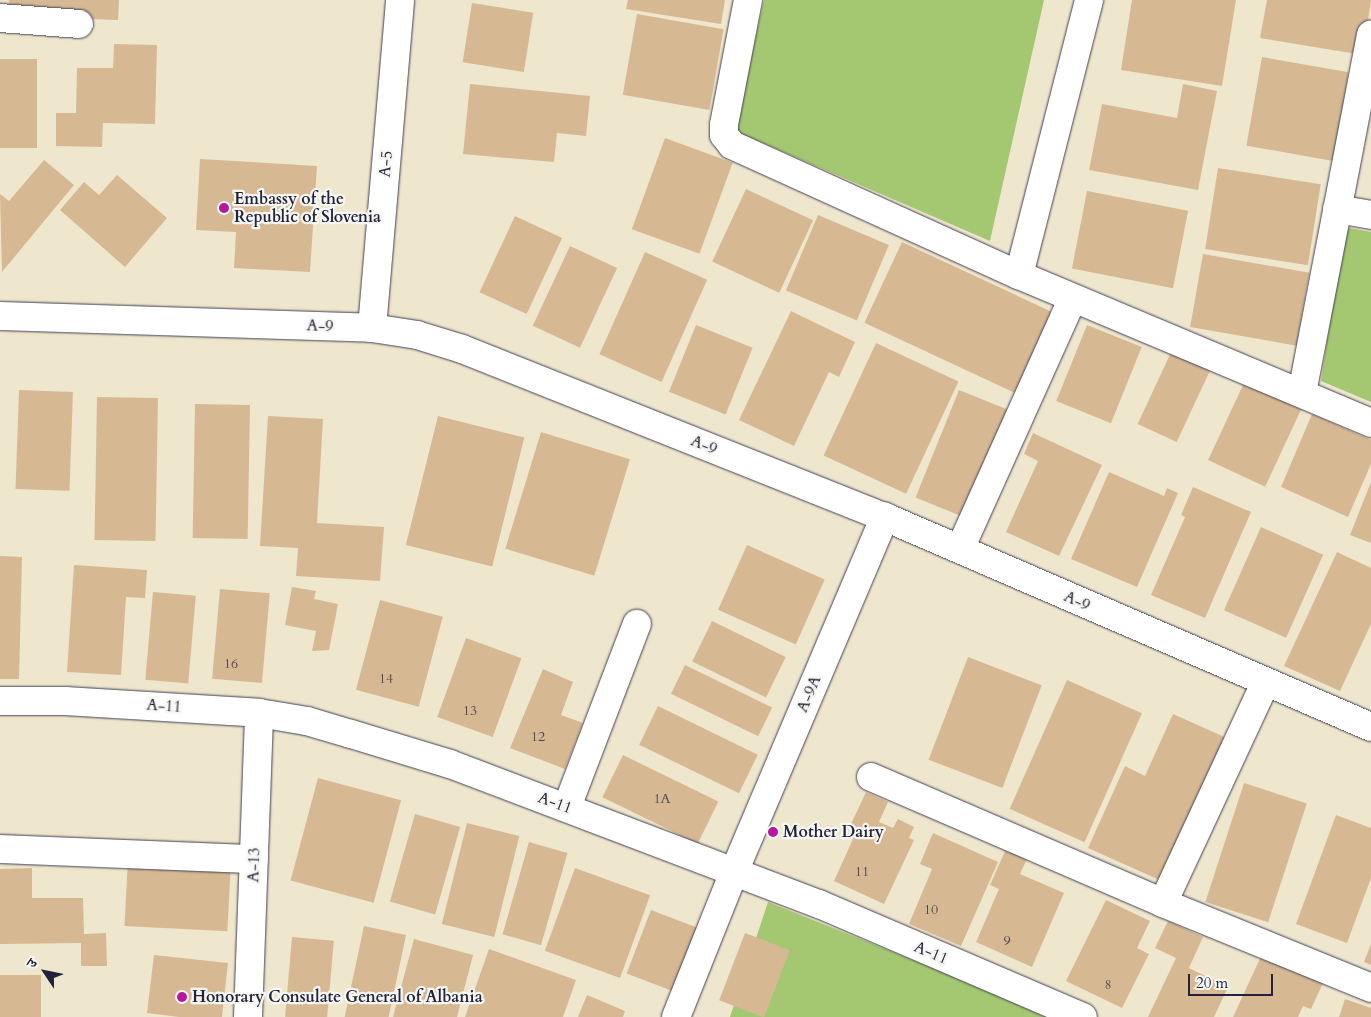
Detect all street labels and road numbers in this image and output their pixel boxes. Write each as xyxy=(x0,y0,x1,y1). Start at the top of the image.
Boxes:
street label: A-5 xyxy=(375,150,397,178)
street label: A-9 xyxy=(306,316,334,336)
street label: A-9 xyxy=(688,431,720,459)
street label: A-9 xyxy=(1061,587,1093,615)
street label: A-9A xyxy=(793,673,825,715)
street label: A-11 xyxy=(146,695,182,717)
street label: A-11 xyxy=(535,788,575,818)
street label: A-13 xyxy=(244,847,264,883)
street label: A-11 xyxy=(911,937,951,969)

